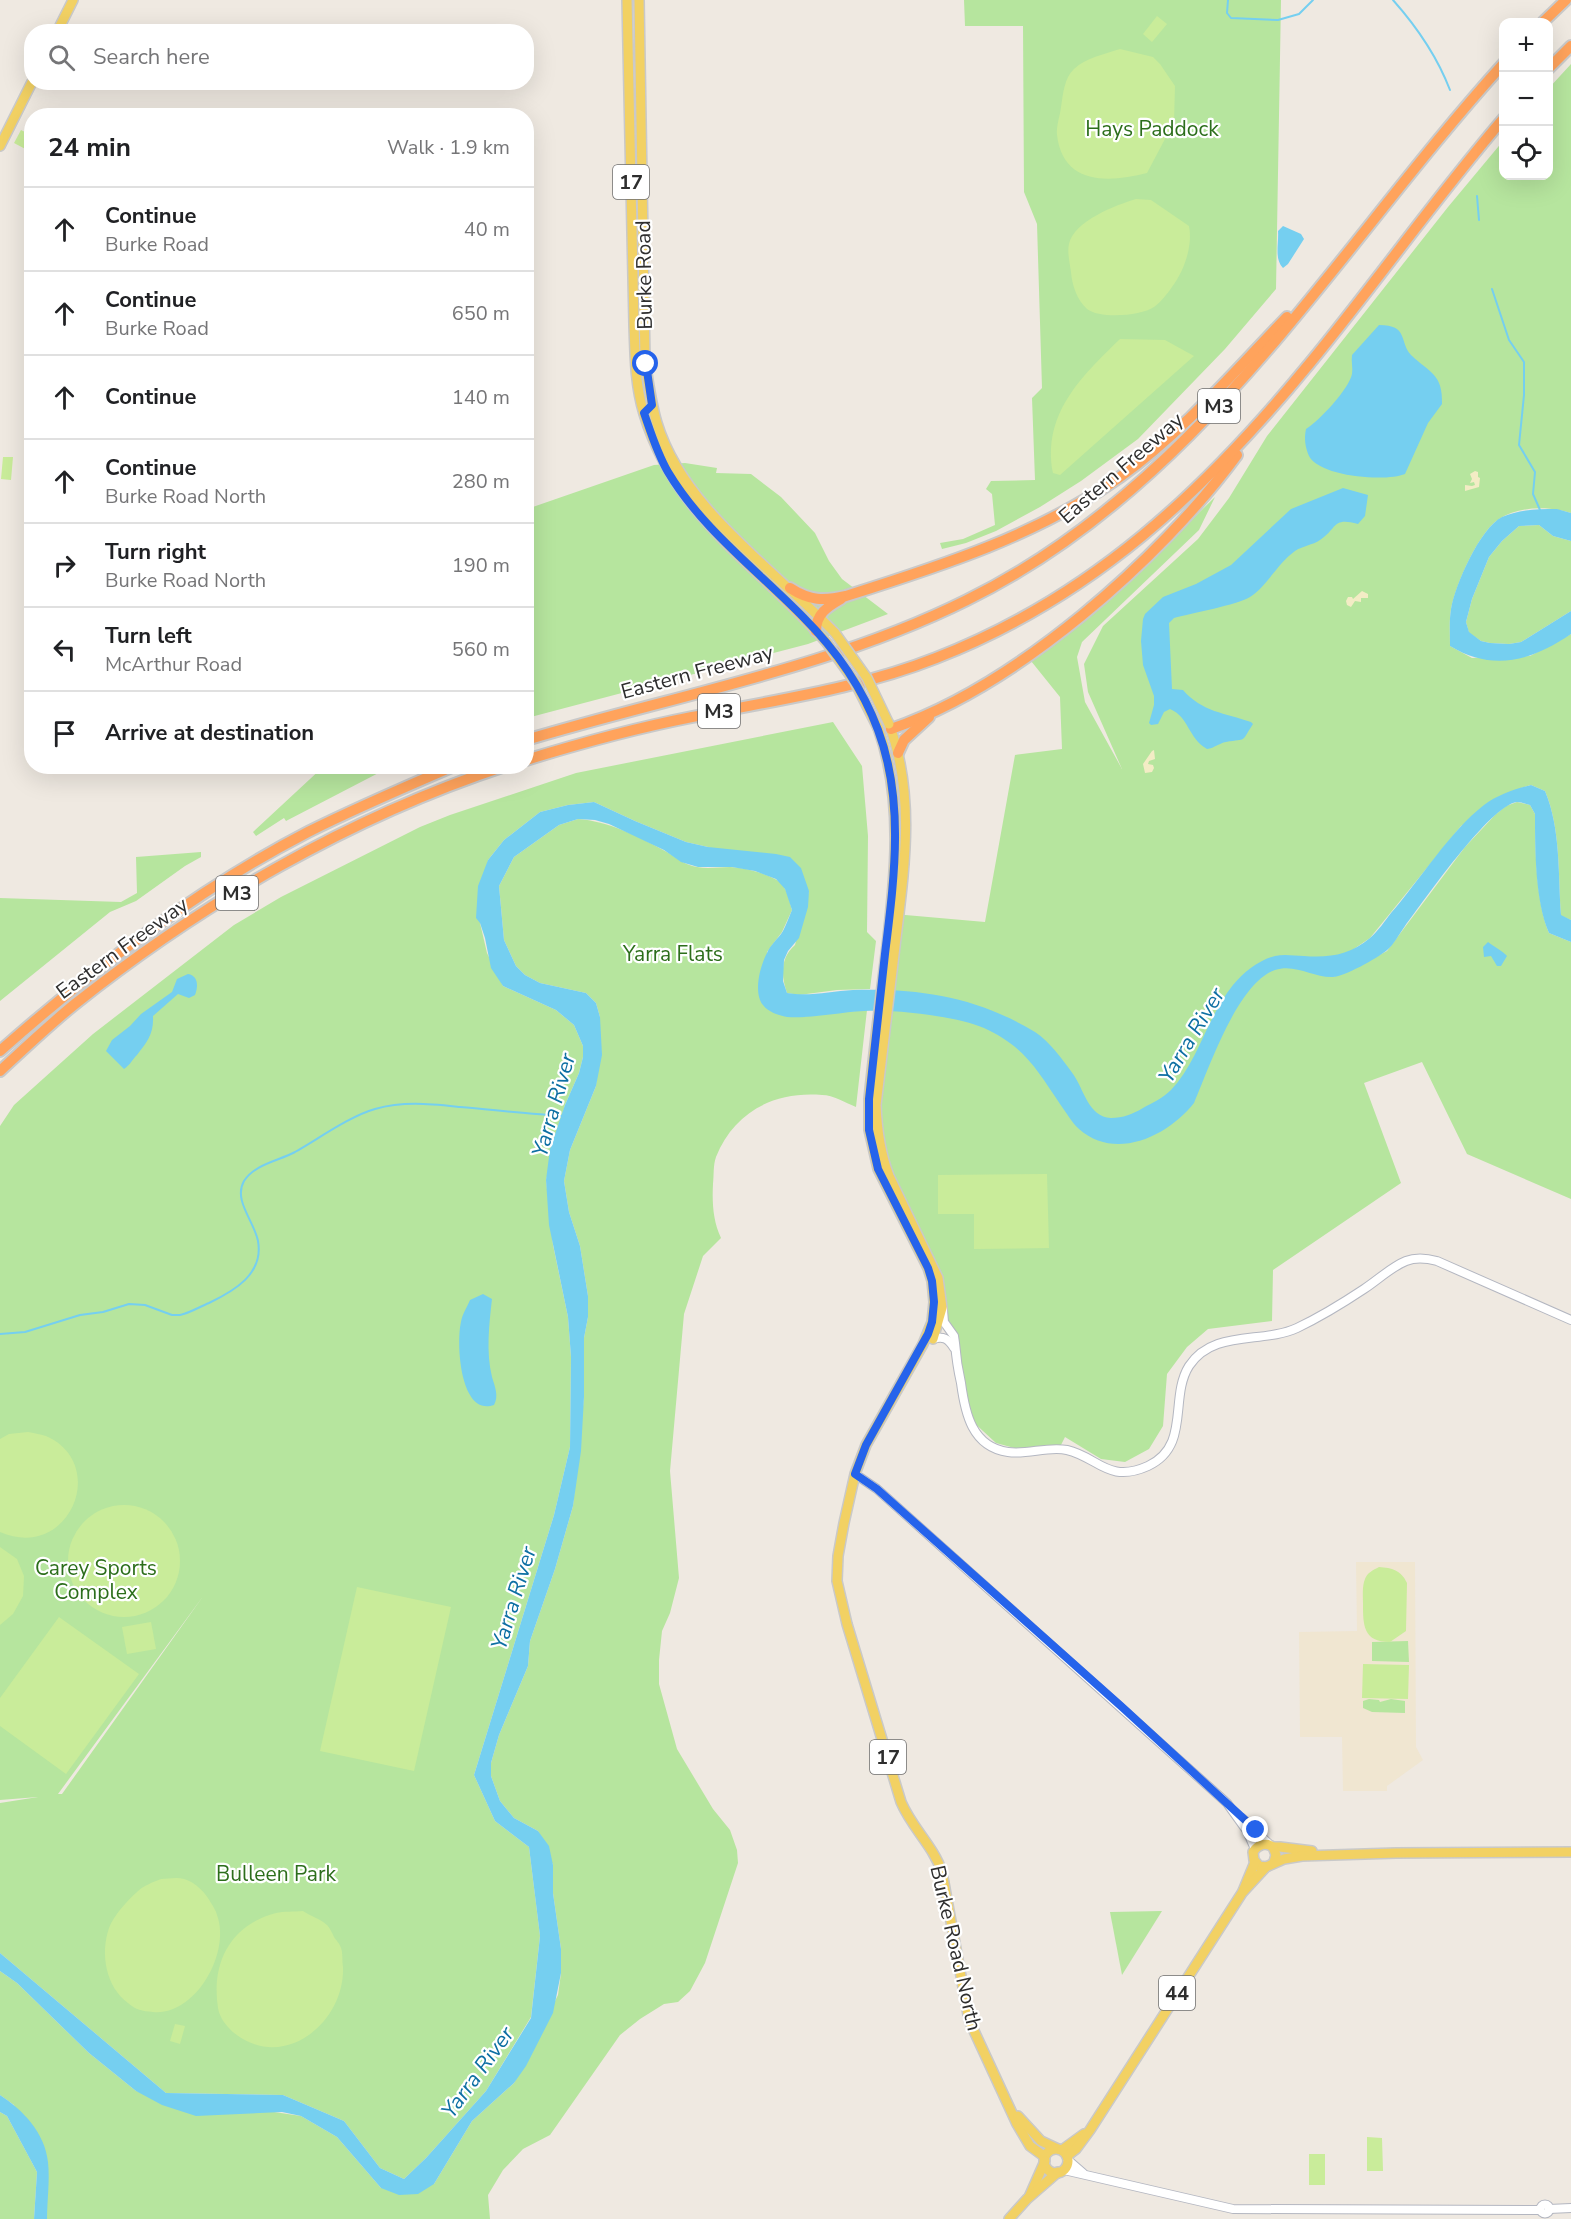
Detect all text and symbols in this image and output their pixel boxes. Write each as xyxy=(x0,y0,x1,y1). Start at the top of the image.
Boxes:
map controls xyxy=(1499,18,1553,180)
button: + xyxy=(1499,18,1553,72)
search box xyxy=(24,24,534,90)
icon: search xyxy=(45,41,78,74)
text: Search here xyxy=(93,42,210,72)
button: − xyxy=(1499,72,1553,126)
park label: Hays Paddock xyxy=(1085,115,1219,143)
button: locate xyxy=(1499,126,1553,180)
text: 24 min xyxy=(48,130,131,165)
text: Walk · 1.9 km xyxy=(387,134,510,161)
road number: 17 xyxy=(613,165,649,199)
text: Continue xyxy=(105,201,196,231)
icon: ahead xyxy=(48,213,81,246)
text: 40 m xyxy=(464,216,510,243)
street label: Burke Road xyxy=(629,220,659,330)
text: Burke Road xyxy=(105,231,209,258)
text: Continue xyxy=(105,285,196,315)
icon: ahead xyxy=(48,297,81,330)
text: 650 m xyxy=(452,300,510,327)
text: Burke Road xyxy=(105,315,209,342)
route start xyxy=(632,350,658,376)
icon: ahead xyxy=(48,381,81,414)
text: Continue xyxy=(105,382,196,412)
text: 140 m xyxy=(452,384,510,411)
road number: M3 xyxy=(1198,389,1240,423)
street label: Eastern Freeway xyxy=(1053,406,1189,530)
text: Continue xyxy=(105,453,196,483)
icon: ahead xyxy=(48,465,81,498)
text: 280 m xyxy=(452,468,510,495)
text: Burke Road North xyxy=(105,483,266,510)
text: Turn right xyxy=(105,537,206,567)
icon: right xyxy=(48,549,81,582)
text: 190 m xyxy=(452,552,510,579)
text: Burke Road North xyxy=(105,567,266,594)
text: Turn left xyxy=(105,621,192,651)
icon: left xyxy=(48,633,81,666)
text: 560 m xyxy=(452,636,510,663)
street label: Eastern Freeway xyxy=(618,638,776,706)
text: McArthur Road xyxy=(105,651,242,678)
road number: M3 xyxy=(698,694,740,728)
icon: arrive xyxy=(48,717,81,750)
text: Arrive at destination xyxy=(105,718,314,748)
road number: M3 xyxy=(216,876,258,910)
street label: Eastern Freeway xyxy=(50,891,194,1005)
park label: Yarra Flats xyxy=(622,940,723,968)
water label: Yarra River xyxy=(1152,981,1233,1089)
water label: Yarra River xyxy=(525,1049,583,1161)
water label: Yarra River xyxy=(484,1542,544,1654)
park label: Carey Sports Complex xyxy=(35,1554,157,1606)
road number: 17 xyxy=(870,1740,906,1774)
route end xyxy=(1242,1816,1268,1842)
park label: Bulleen Park xyxy=(216,1860,336,1888)
street label: Burke Road North xyxy=(923,1862,989,2034)
road number: 44 xyxy=(1159,1976,1195,2010)
water label: Yarra River xyxy=(434,2020,522,2125)

